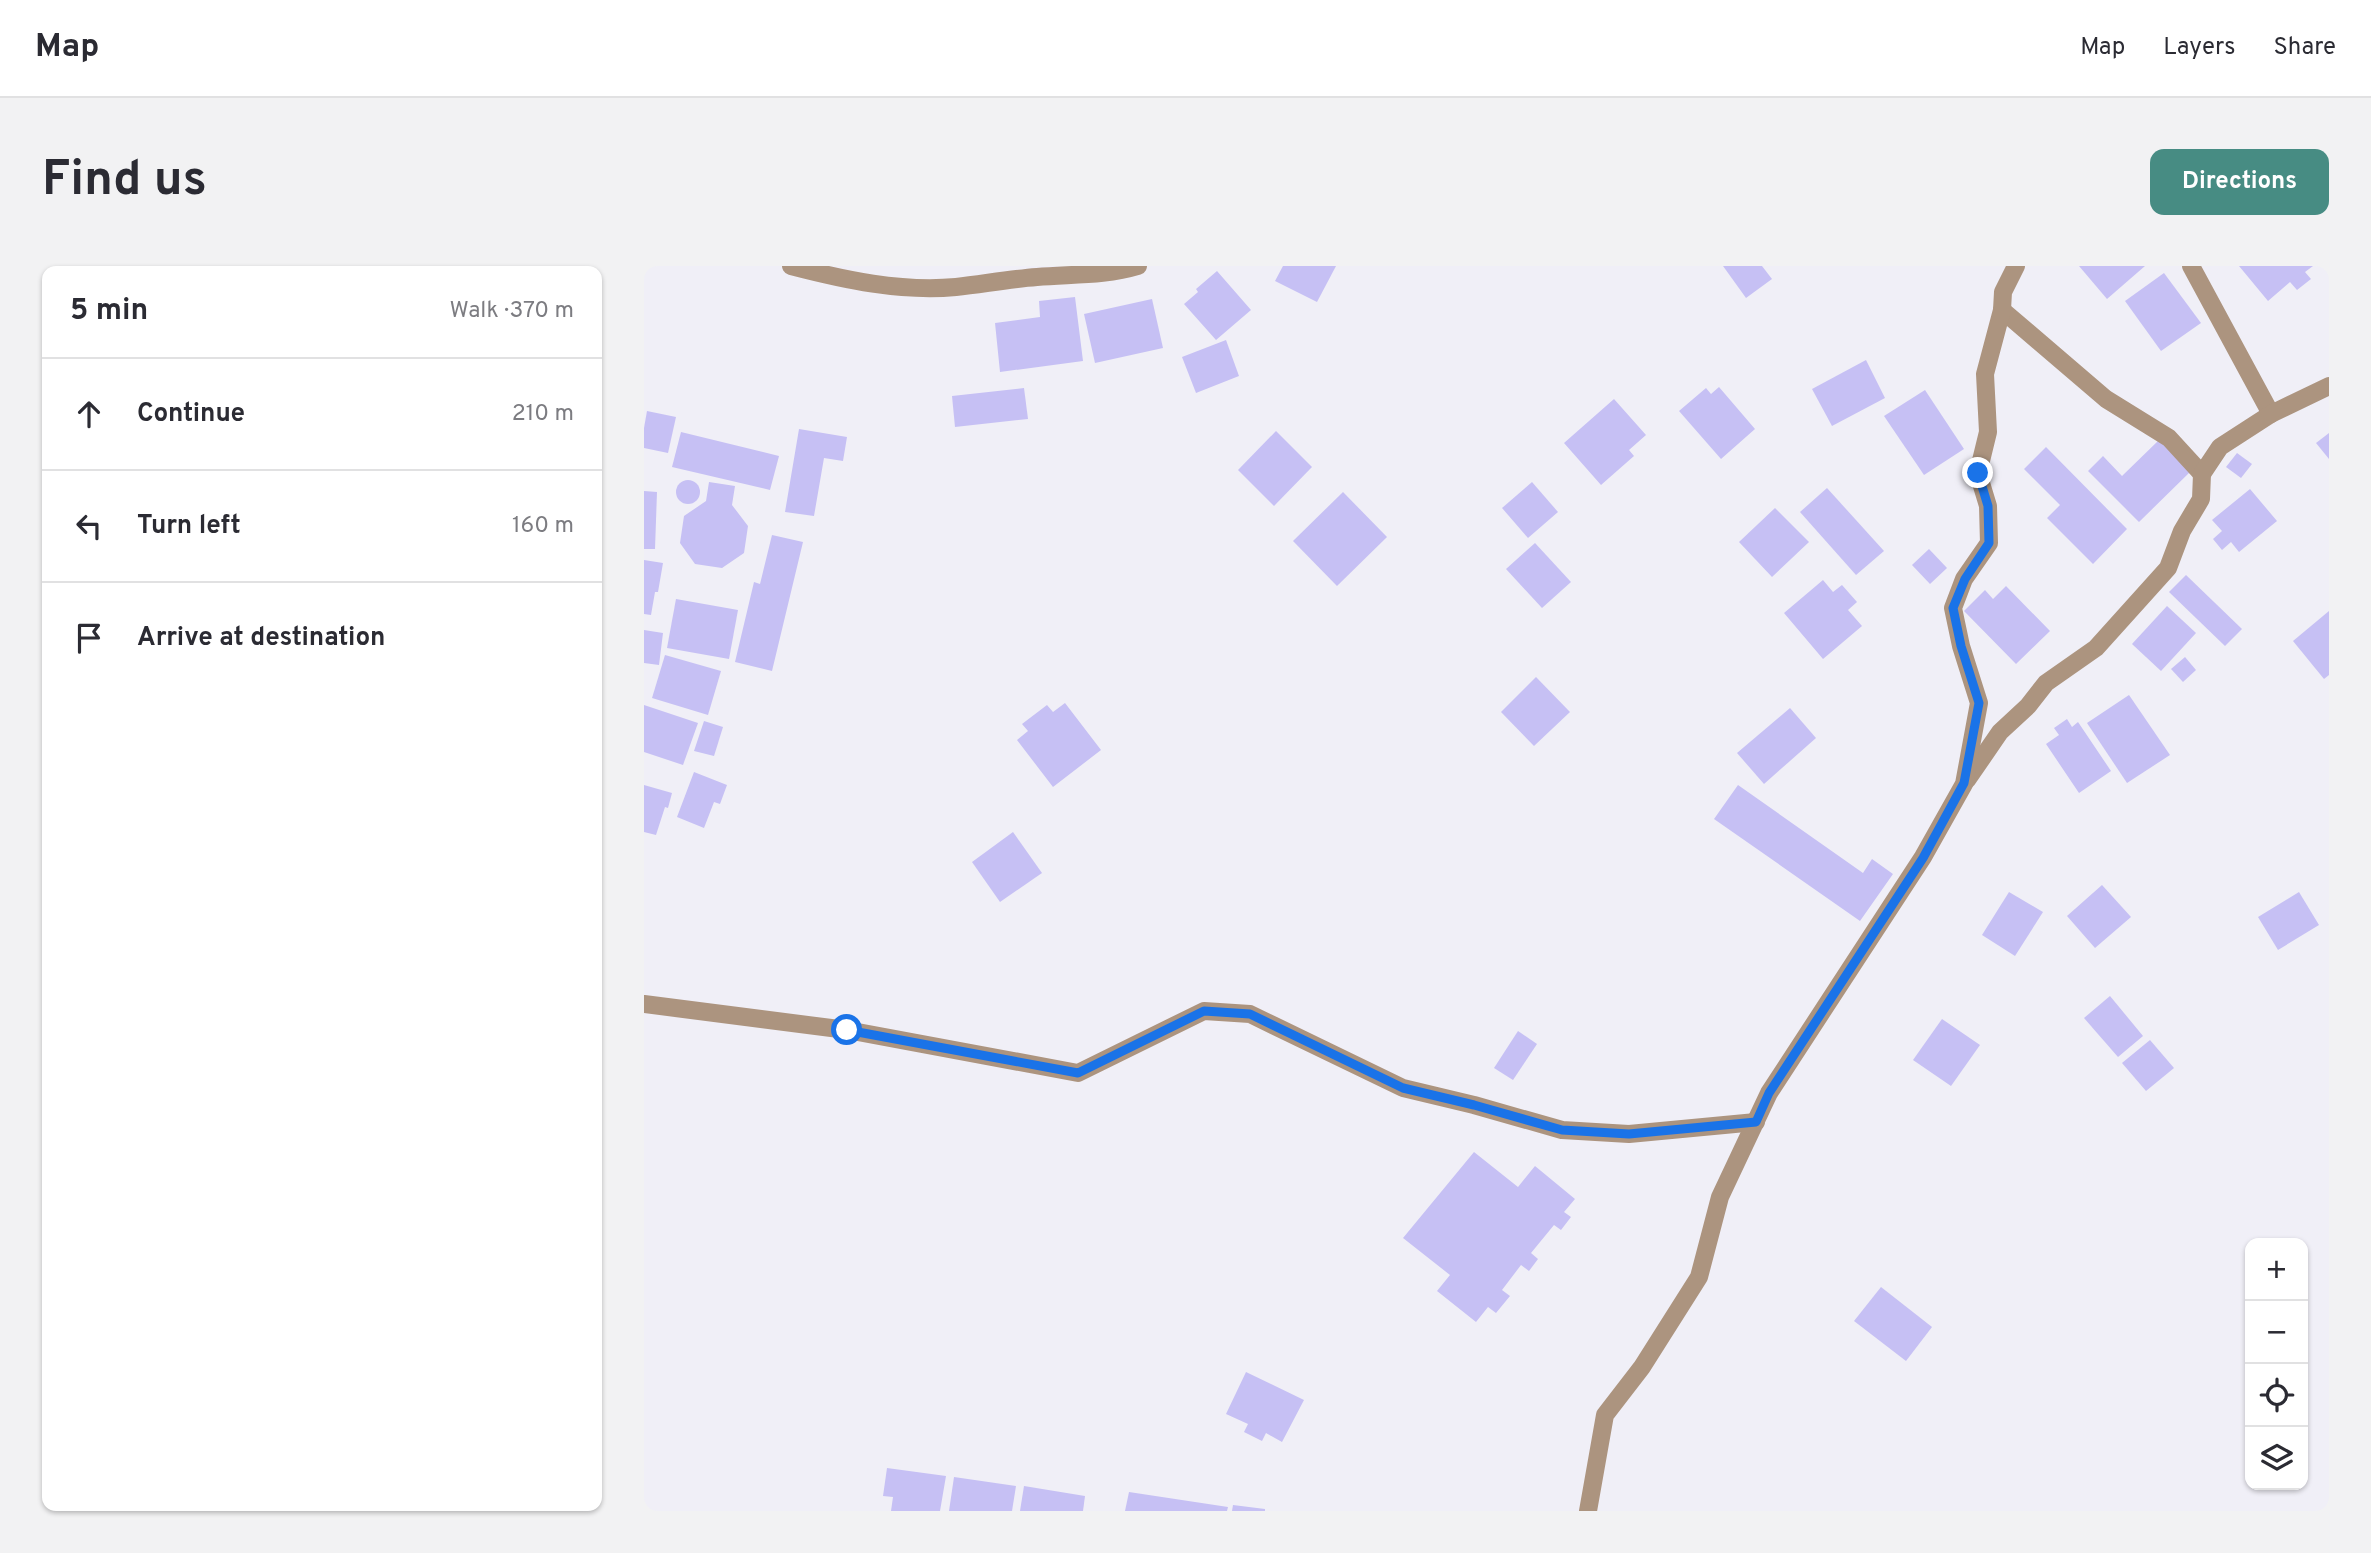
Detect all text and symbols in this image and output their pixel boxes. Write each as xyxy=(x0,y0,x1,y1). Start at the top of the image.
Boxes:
text: Map xyxy=(35,27,99,69)
text: Map xyxy=(2080,33,2125,63)
text: Layers xyxy=(2163,33,2235,63)
text: Share xyxy=(2273,33,2336,63)
button: Directions xyxy=(2150,149,2329,215)
text: Find us xyxy=(42,151,207,213)
text: 5 min xyxy=(70,293,148,330)
text: Walk · 370 m xyxy=(450,297,574,326)
icon: ahead xyxy=(70,395,108,433)
text: Continue xyxy=(137,398,245,431)
text: 210 m xyxy=(512,400,574,429)
route end xyxy=(1962,457,1993,488)
icon: left xyxy=(70,507,108,545)
text: Turn left xyxy=(137,510,241,543)
text: 160 m xyxy=(512,512,574,541)
icon: arrive xyxy=(70,619,108,657)
text: Arrive at destination xyxy=(137,622,385,655)
route start xyxy=(831,1014,862,1045)
map controls xyxy=(2245,1238,2308,1490)
button: + xyxy=(2245,1238,2308,1301)
button: − xyxy=(2245,1301,2308,1364)
button: locate xyxy=(2245,1364,2308,1427)
button: layers xyxy=(2245,1427,2308,1490)

